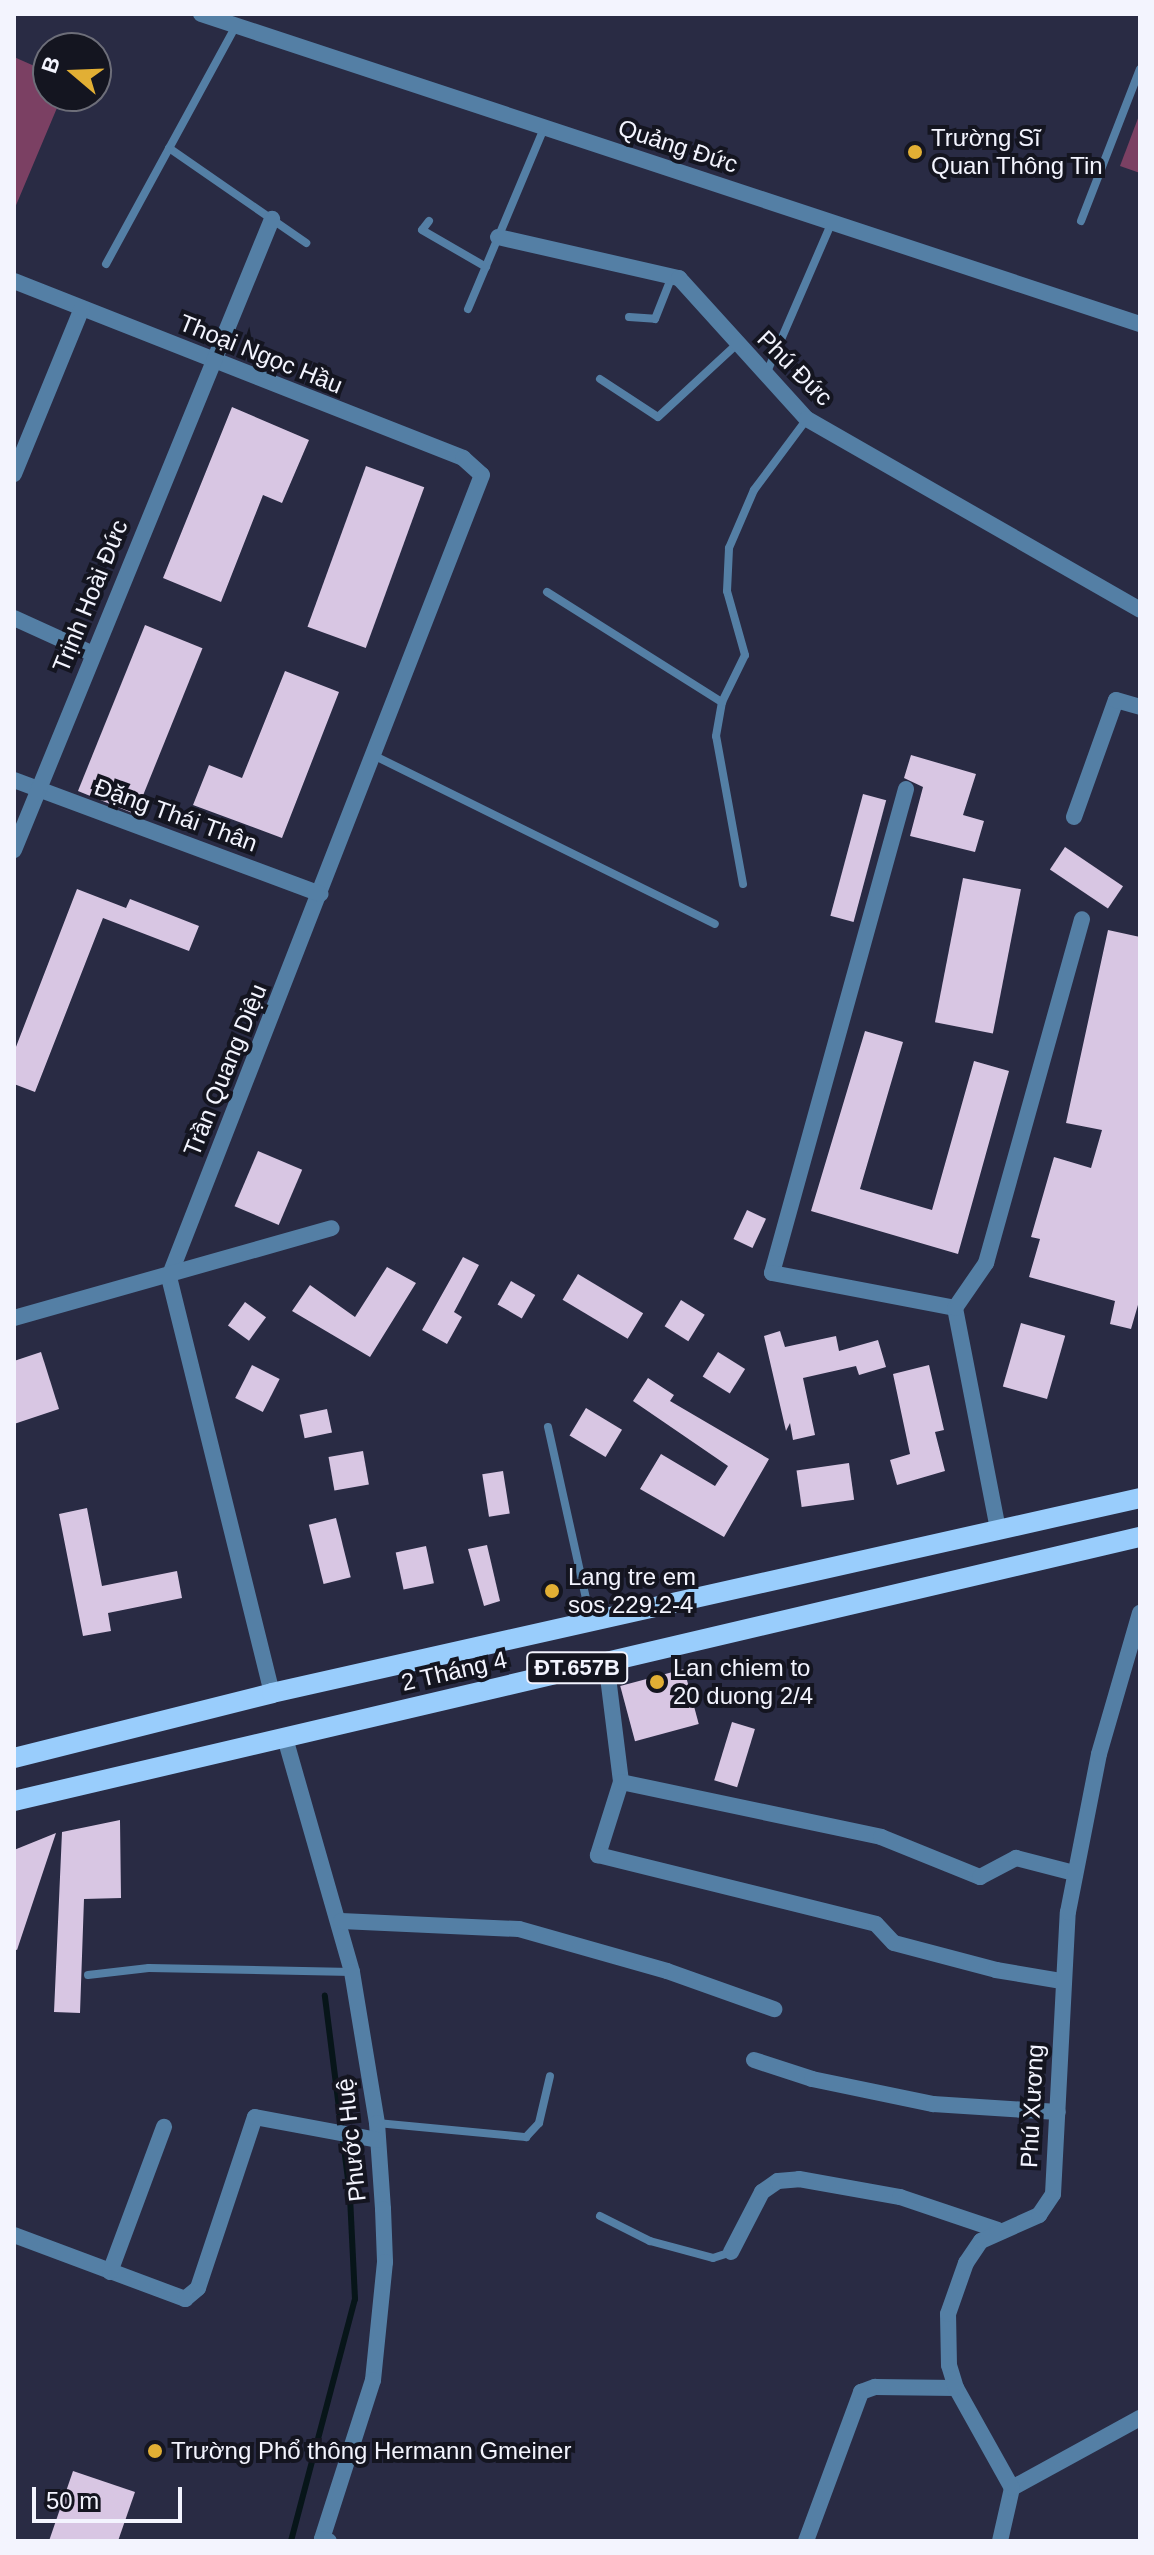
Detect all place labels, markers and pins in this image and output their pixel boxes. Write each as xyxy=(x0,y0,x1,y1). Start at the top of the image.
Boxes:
place label: Trường Sĩ Quan Thông Tin xyxy=(931,124,1104,180)
marker: Trường Sĩ Quan Thông Tin xyxy=(906,143,924,161)
place label: Lang tre em sos 229.2-4 xyxy=(568,1563,696,1619)
marker: Lang tre em sos 229.2-4 xyxy=(543,1582,561,1600)
place label: Lan chiem to 20 duong 2/4 xyxy=(673,1654,813,1710)
marker: Lan chiem to 20 duong 2/4 xyxy=(648,1673,666,1691)
place label: Trường Phổ thông Hermann Gmeiner xyxy=(171,2437,571,2465)
marker: Trường Phổ thông Hermann Gmeiner xyxy=(146,2442,164,2460)

